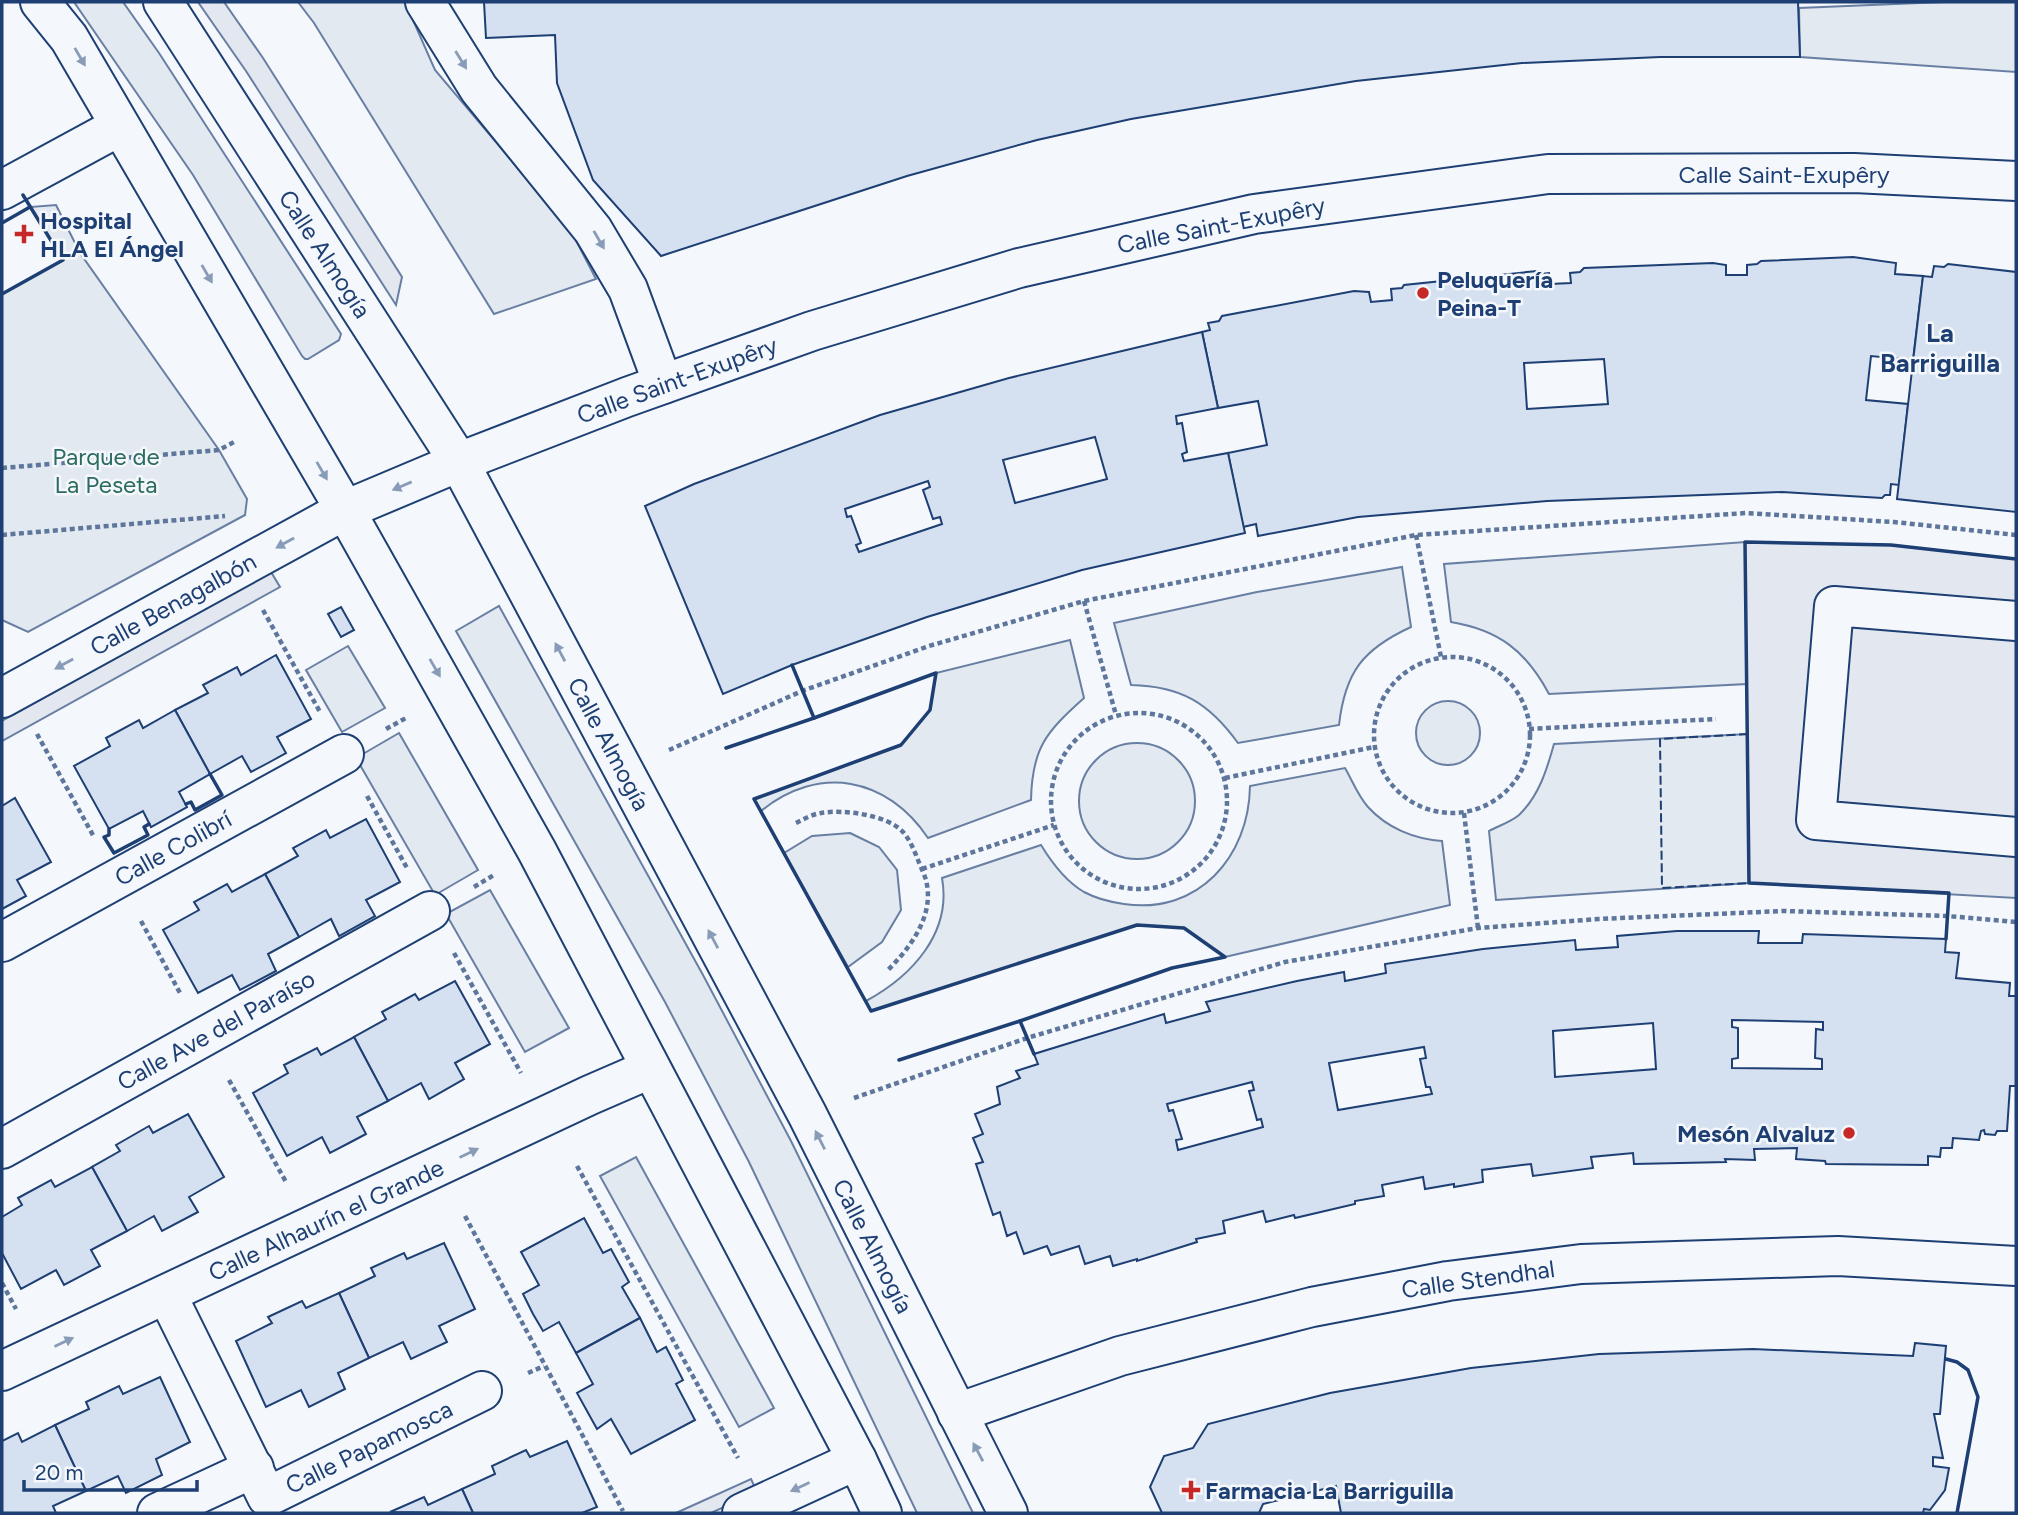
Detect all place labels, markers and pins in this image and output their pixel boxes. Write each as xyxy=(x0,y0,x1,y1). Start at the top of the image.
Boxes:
place label: Hospital HLA El Ángel xyxy=(40,206,184,263)
marker: Hospital HLA El Ángel xyxy=(14,224,34,244)
place label: Peluquería Peina-T xyxy=(1437,265,1553,322)
marker: Peluquería Peina-T xyxy=(1415,285,1431,301)
place label: Mesón Alvaluz xyxy=(1677,1119,1835,1148)
marker: Mesón Alvaluz xyxy=(1841,1125,1857,1141)
place label: Farmacia La Barriguilla xyxy=(1205,1476,1454,1505)
marker: Farmacia La Barriguilla xyxy=(1183,1482,1199,1498)

